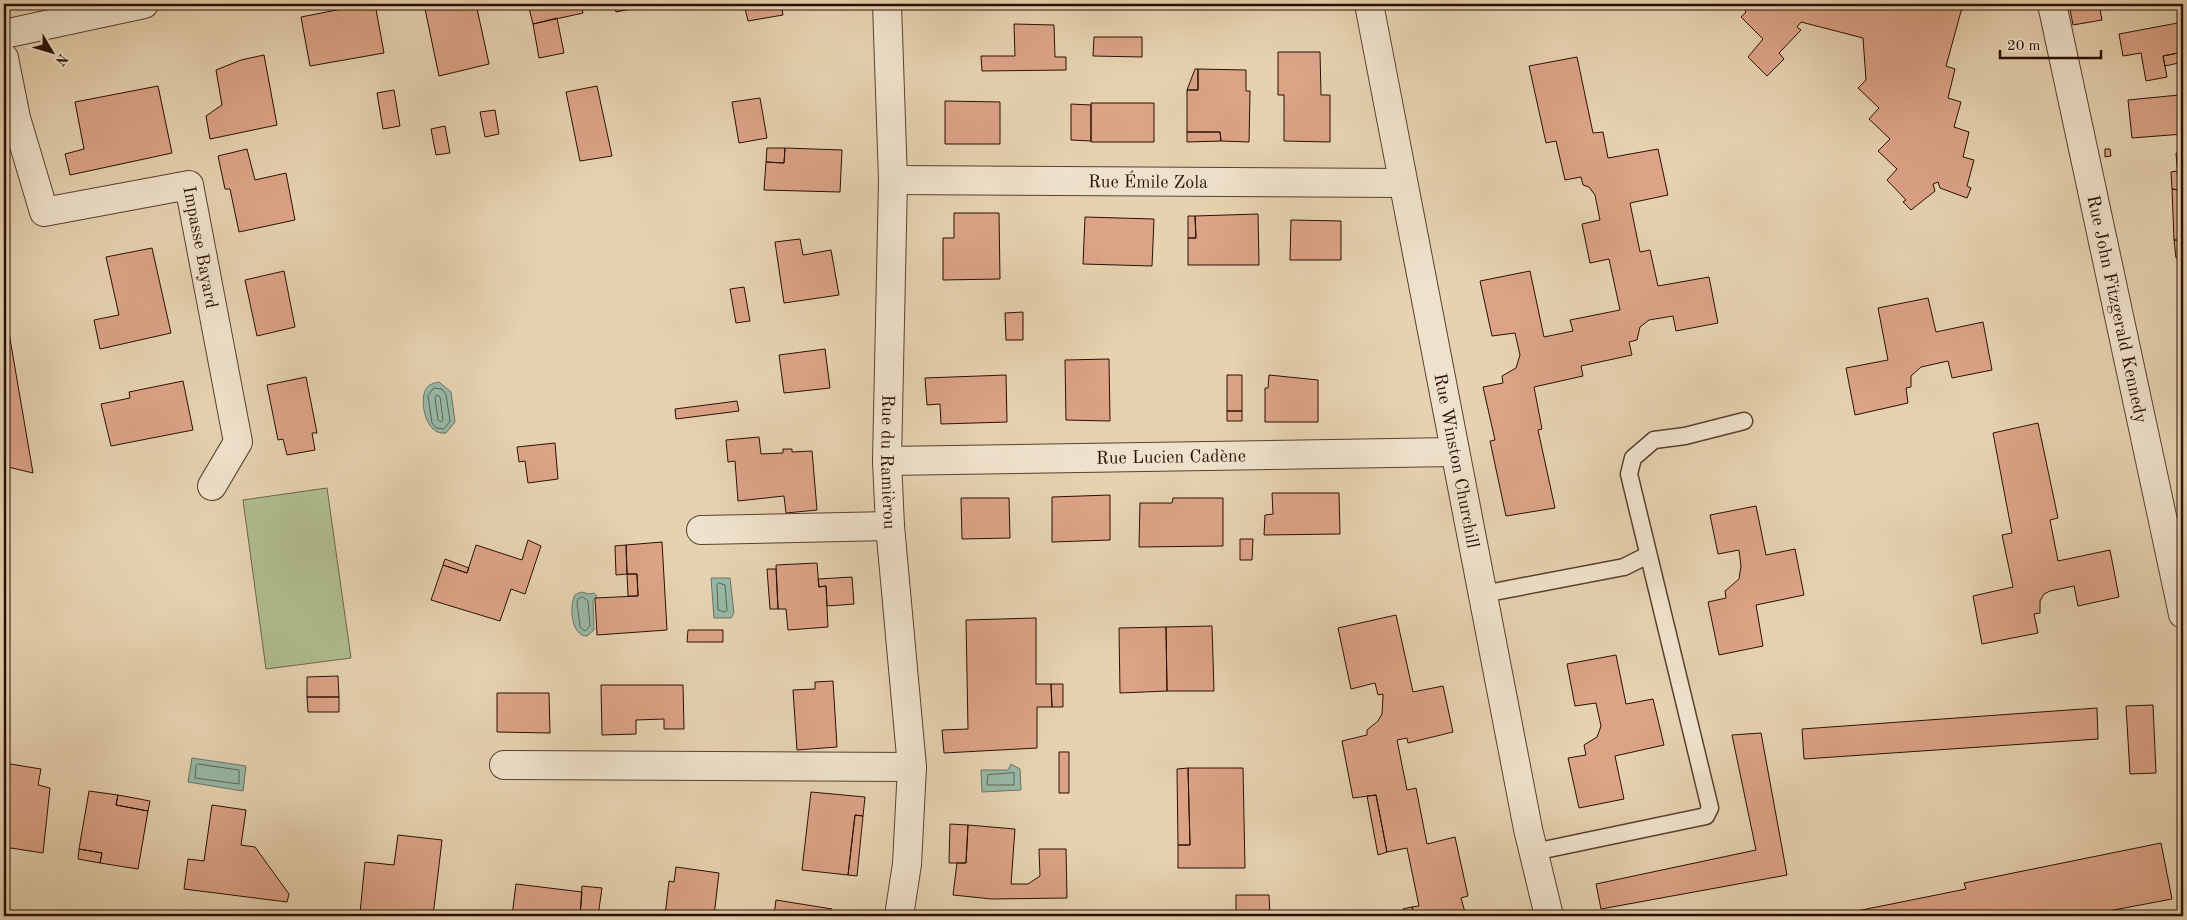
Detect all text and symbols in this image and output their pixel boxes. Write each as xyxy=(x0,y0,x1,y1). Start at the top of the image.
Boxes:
north arrow xyxy=(28,28,78,78)
scale bar xyxy=(2000,28,2101,60)
text: 20 m xyxy=(2007,39,2041,54)
text: N xyxy=(52,51,70,68)
street label: Rue Émile Zola xyxy=(1088,169,1208,192)
street label: Impasse Bayard xyxy=(179,185,220,310)
street label: Rue John Fitzgerald Kennedy xyxy=(2083,194,2150,425)
street label: Rue Winston Churchill xyxy=(1430,372,1482,550)
street label: Rue du Ramièrou xyxy=(877,394,898,530)
street label: Rue Lucien Cadène xyxy=(1096,447,1246,468)

